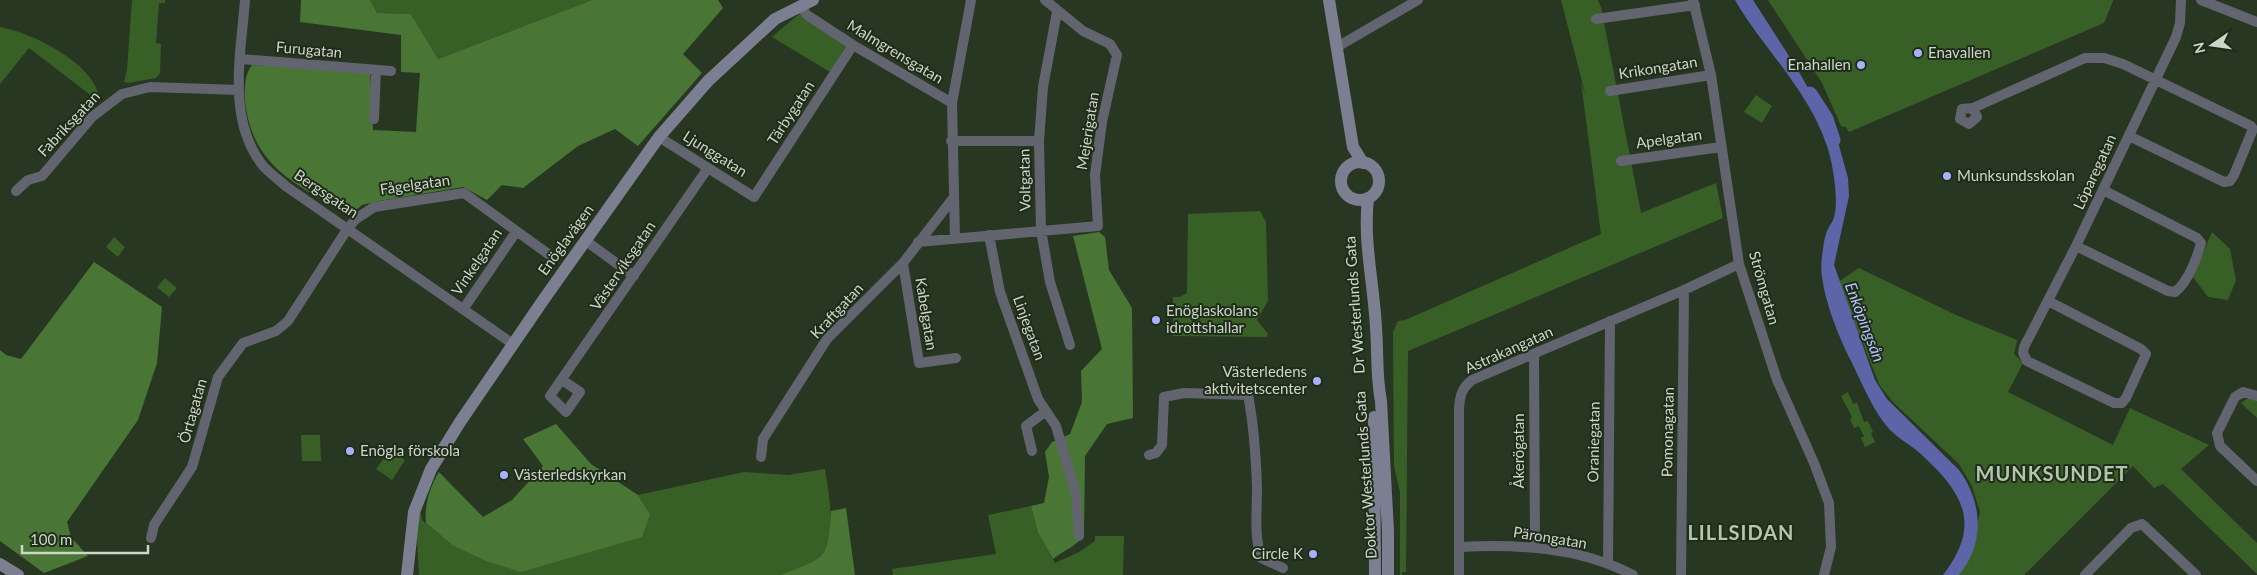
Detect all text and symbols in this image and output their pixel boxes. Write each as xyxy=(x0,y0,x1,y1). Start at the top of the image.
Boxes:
street label: Malmgrensgatan xyxy=(844,15,947,87)
north arrow xyxy=(2187,20,2237,70)
street label: Furugatan xyxy=(275,37,343,61)
text: N xyxy=(2189,41,2208,55)
place label: Enavallen xyxy=(1928,43,1991,61)
marker: Enavallen xyxy=(1912,47,1924,59)
street label: Krikongatan xyxy=(1617,52,1698,82)
place label: Enahallen xyxy=(1788,55,1851,73)
marker: Enahallen xyxy=(1855,59,1867,71)
street label: Tärbygatan xyxy=(763,77,817,148)
street label: Fabriksgatan xyxy=(33,87,103,160)
street label: Mejerigatan xyxy=(1072,91,1102,171)
street label: Apelgatan xyxy=(1635,124,1703,152)
street label: Ljunggatan xyxy=(680,126,751,180)
street label: Löparegatan xyxy=(2069,131,2119,212)
street label: Voltgatan xyxy=(1014,148,1034,212)
street label: Bergsgatan xyxy=(291,165,362,221)
place label: Munksundsskolan xyxy=(1957,166,2075,184)
street label: Fågelgatan xyxy=(379,170,451,198)
marker: Munksundsskolan xyxy=(1941,170,1953,182)
street label: Enöglavägen xyxy=(534,201,597,278)
street label: Västerviksgatan xyxy=(586,217,659,313)
street label: Vinkelgatan xyxy=(447,224,505,298)
street label: Dr Westerlunds Gata xyxy=(1340,236,1368,375)
street label: Strömgatan xyxy=(1746,249,1784,327)
street label: Kabelgatan xyxy=(912,276,942,352)
street label: Kraftgatan xyxy=(806,279,866,342)
water label: Enköpingsån xyxy=(1842,279,1889,364)
street label: Linjegatan xyxy=(1010,293,1050,362)
place label: Enöglaskolans idrottshallar xyxy=(1166,301,1258,336)
marker: Enöglaskolans idrottshallar xyxy=(1150,314,1162,326)
street label: Astrakangatan xyxy=(1462,322,1555,377)
place label: Västerledens aktivitetscenter xyxy=(1204,362,1308,397)
marker: Västerledens aktivitetscenter xyxy=(1311,375,1323,387)
street label: Örtagatan xyxy=(174,376,210,445)
street label: Pomonagatan xyxy=(1657,387,1677,477)
street label: Doktor Westerlunds Gata xyxy=(1350,391,1380,559)
street label: Oraniegatan xyxy=(1583,401,1603,483)
street label: Åkerögatan xyxy=(1509,413,1527,489)
place label: Enögla förskola xyxy=(360,441,460,459)
marker: Enögla förskola xyxy=(344,445,356,457)
district label: MUNKSUNDET xyxy=(1976,461,2128,485)
place label: Västerledskyrkan xyxy=(514,465,626,483)
marker: Västerledskyrkan xyxy=(498,469,510,481)
district label: LILLSIDAN xyxy=(1687,520,1795,544)
scale bar xyxy=(22,522,149,554)
street label: Pärongatan xyxy=(1512,522,1588,552)
text: 100 m xyxy=(30,530,72,548)
place label: Circle K xyxy=(1252,544,1303,562)
marker: Circle K xyxy=(1307,548,1319,560)

